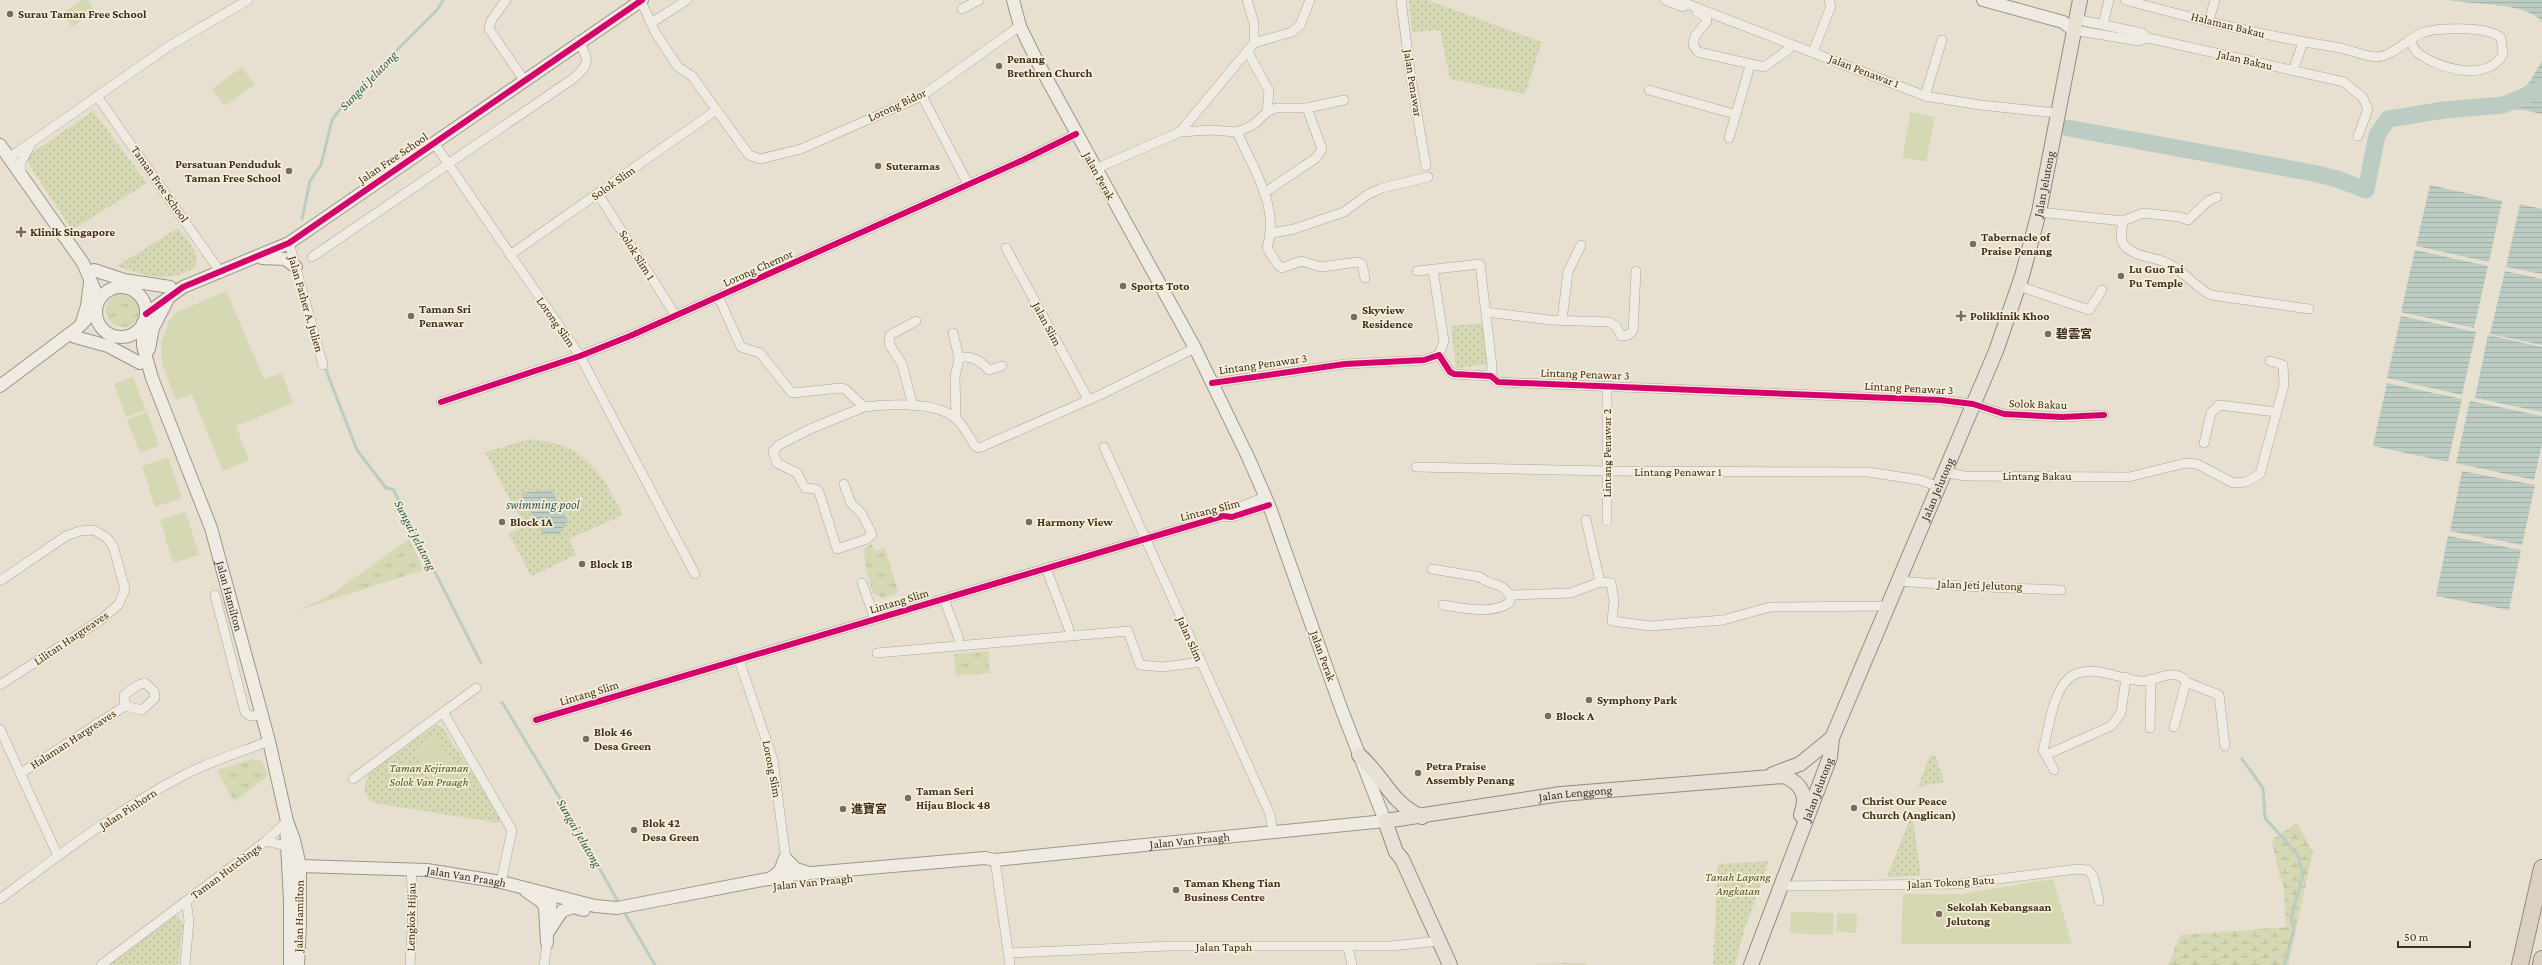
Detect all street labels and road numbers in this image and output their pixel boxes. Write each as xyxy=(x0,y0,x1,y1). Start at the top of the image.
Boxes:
street label: Halaman Bakau xyxy=(2190,9,2267,41)
street label: Jalan Penawar xyxy=(1401,47,1425,118)
street label: Jalan Bakau xyxy=(2215,47,2275,73)
street label: Jalan Penawar 1 xyxy=(1826,51,1901,91)
street label: Lorong Bidor xyxy=(866,85,929,125)
street label: Jalan Free School xyxy=(355,129,431,187)
street label: Taman Free School xyxy=(128,143,192,225)
street label: Jalan Perak xyxy=(1080,149,1118,203)
street label: Jalan Jelutong xyxy=(2031,150,2058,220)
street label: Solok Slim xyxy=(588,163,638,203)
street label: Solok Slim 1 xyxy=(616,227,658,283)
street label: Lorong Chemor xyxy=(721,246,796,290)
street label: Jalan Father A. Julien xyxy=(285,253,327,354)
street label: Lorong Slim xyxy=(534,294,579,350)
street label: Jalan Slim xyxy=(1029,299,1065,349)
street label: Lintang Penawar 3 xyxy=(1218,351,1308,377)
street label: Lintang Penawar 3 xyxy=(1540,365,1630,383)
street label: Lintang Penawar 3 xyxy=(1864,379,1954,397)
street label: Solok Bakau xyxy=(2009,396,2068,412)
street label: Lintang Penawar 2 xyxy=(1600,408,1614,498)
street label: Jalan Jelutong xyxy=(1918,455,1957,524)
street label: Lintang Penawar 1 xyxy=(1634,465,1722,479)
street label: Lintang Bakau xyxy=(2002,469,2072,483)
street label: Lintang Slim xyxy=(1179,496,1242,524)
street label: Jalan Hamilton xyxy=(213,558,246,633)
street label: Jalan Jeti Jelutong xyxy=(1936,576,2023,593)
street label: Lintang Slim xyxy=(868,585,931,617)
street label: Lilitan Hargreaves xyxy=(31,608,111,668)
street label: Jalan Slim xyxy=(1173,613,1206,664)
street label: Jalan Perak xyxy=(1307,628,1339,683)
street label: Lintang Slim xyxy=(558,677,621,709)
street label: Halaman Hargreaves xyxy=(27,706,119,772)
street label: Lorong Slim xyxy=(760,739,784,799)
street label: Jalan Jelutong xyxy=(1799,755,1836,824)
street label: Jalan Lenggong xyxy=(1537,783,1613,804)
street label: Jalan Pinhorn xyxy=(96,785,160,833)
street label: Jalan Van Praagh xyxy=(1148,829,1231,852)
street label: Taman Hutchings xyxy=(188,840,264,902)
street label: Jalan Van Praagh xyxy=(425,863,508,890)
street label: Jalan Van Praagh xyxy=(771,871,854,893)
street label: Jalan Tokong Batu xyxy=(1906,873,1995,891)
street label: Jalan Hamilton xyxy=(291,879,307,953)
street label: Lengkok Hijau xyxy=(403,882,419,952)
street label: Jalan Tapah xyxy=(1195,940,1253,954)

